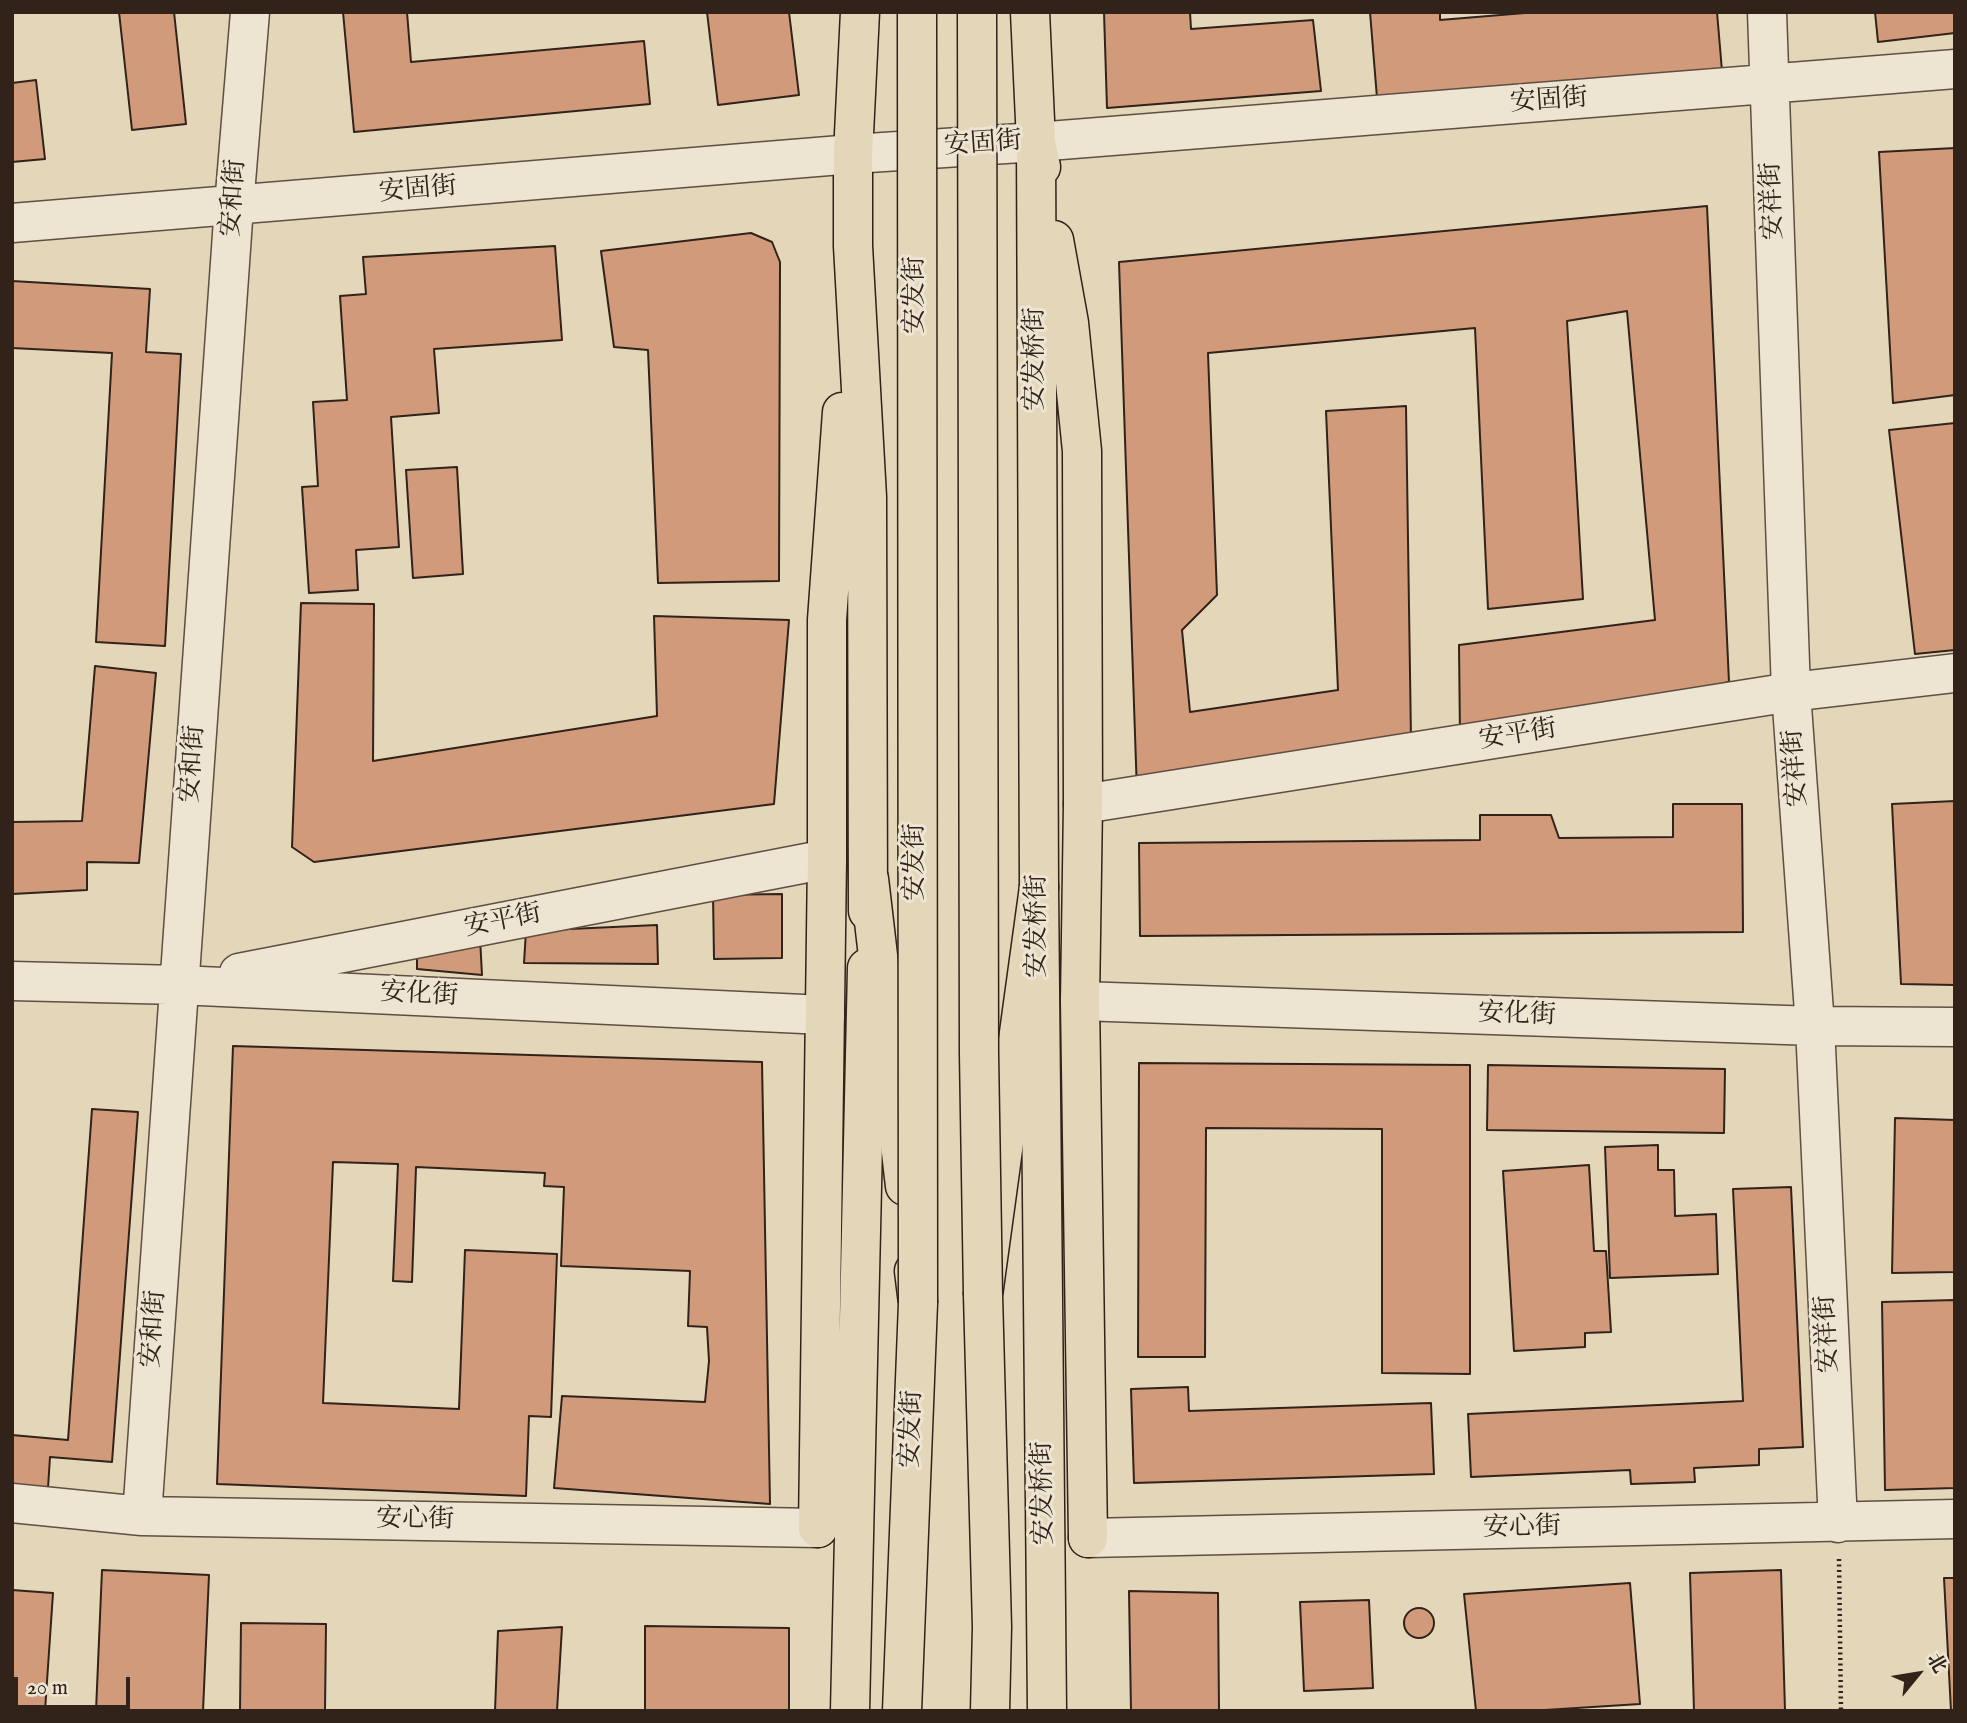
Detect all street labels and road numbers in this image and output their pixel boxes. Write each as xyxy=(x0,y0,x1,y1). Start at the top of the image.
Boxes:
street label: 安固街 xyxy=(1509,84,1589,120)
street label: 安固街 xyxy=(943,127,1023,163)
street label: 安和街 xyxy=(217,158,253,238)
street label: 安祥街 xyxy=(1757,161,1791,241)
street label: 安固街 xyxy=(378,172,458,210)
street label: 安发街 xyxy=(901,256,933,334)
street label: 安发桥街 xyxy=(1021,307,1053,411)
street label: 安平街 xyxy=(1477,714,1559,758)
street label: 安和街 xyxy=(176,724,212,804)
street label: 安祥街 xyxy=(1779,728,1815,808)
street label: 安发街 xyxy=(901,823,933,901)
street label: 安发桥街 xyxy=(1023,874,1055,978)
street label: 安平街 xyxy=(462,899,544,945)
street label: 安化街 xyxy=(379,978,459,1014)
street label: 安化街 xyxy=(1477,999,1557,1033)
street label: 安和街 xyxy=(137,1289,173,1369)
street label: 安祥街 xyxy=(1811,1294,1847,1374)
street label: 安发街 xyxy=(896,1389,930,1469)
street label: 安发桥街 xyxy=(1028,1441,1062,1545)
street label: 安心街 xyxy=(376,1505,454,1537)
street label: 安心街 xyxy=(1483,1513,1561,1545)

